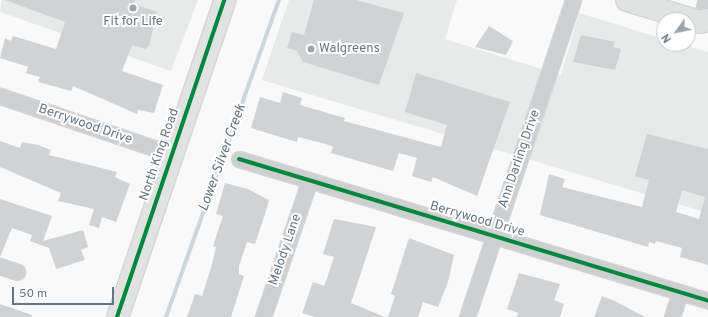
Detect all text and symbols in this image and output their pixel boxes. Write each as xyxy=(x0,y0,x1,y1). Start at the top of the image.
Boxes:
marker: Fit for Life xyxy=(128,3,138,13)
north arrow xyxy=(656,12,696,52)
place label: Fit for Life xyxy=(103,14,163,30)
text: N xyxy=(659,31,675,45)
place label: Walgreens xyxy=(319,41,380,57)
marker: Walgreens xyxy=(306,44,316,54)
street label: Berrywood Drive xyxy=(36,102,134,148)
water label: Lower Silver Creek xyxy=(196,102,250,214)
street label: North King Road xyxy=(137,107,183,203)
street label: Ann Darling Drive xyxy=(496,108,544,210)
street label: Berrywood Drive xyxy=(428,199,526,241)
street label: Melody Lane xyxy=(267,212,305,288)
scale bar xyxy=(14,279,116,305)
text: 50 m xyxy=(19,286,47,302)

